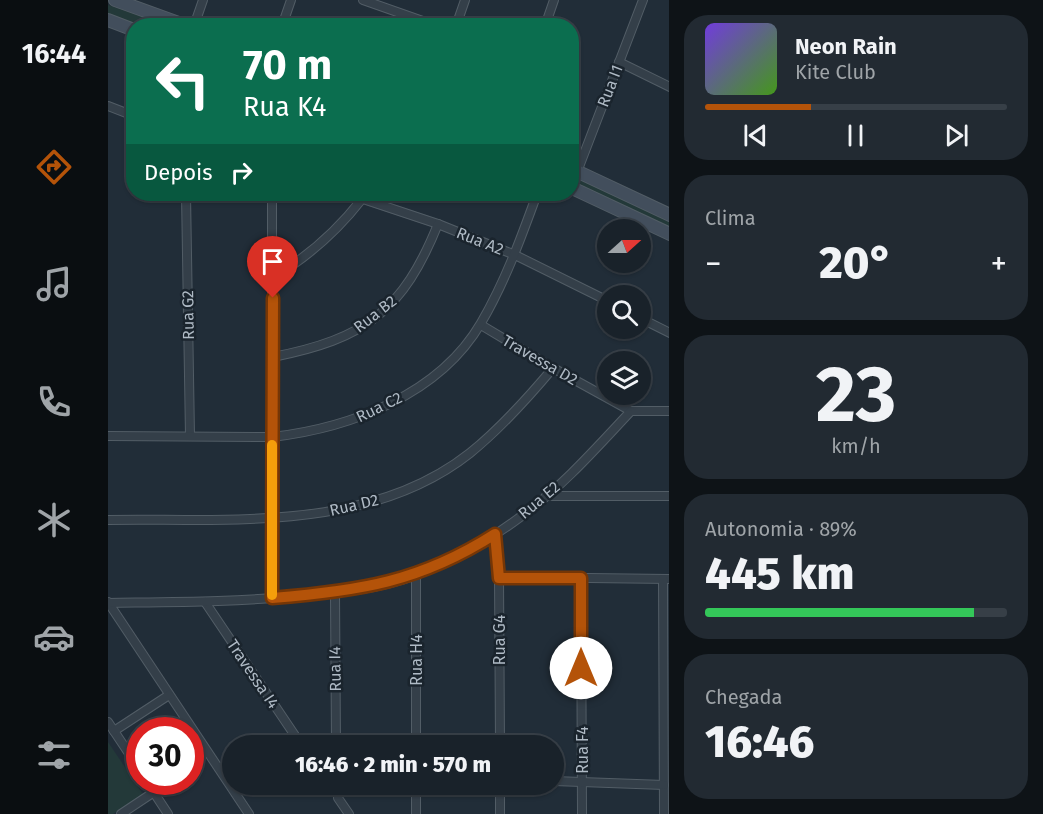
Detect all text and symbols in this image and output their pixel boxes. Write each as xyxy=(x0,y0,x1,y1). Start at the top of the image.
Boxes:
text: Neon Rain xyxy=(795,33,897,60)
text: 16:44 xyxy=(22,38,86,70)
text: 70 m xyxy=(243,40,332,90)
icon: left xyxy=(144,42,222,120)
text: Kite Club xyxy=(795,60,876,84)
street label: Rua I1 xyxy=(593,62,627,110)
text: Rua K4 xyxy=(243,91,326,123)
icon: previous xyxy=(739,119,772,152)
icon: pause xyxy=(839,119,872,152)
icon: next xyxy=(940,119,973,152)
icon: directions xyxy=(33,146,75,188)
icon: right xyxy=(225,156,258,189)
text: Depois xyxy=(144,159,213,186)
text: Clima xyxy=(705,206,756,230)
north arrow xyxy=(597,219,651,273)
map controls xyxy=(597,219,651,405)
street label: Rua A2 xyxy=(454,223,506,259)
pin xyxy=(247,236,298,298)
text: 20° xyxy=(819,236,893,290)
text: − xyxy=(705,244,722,284)
text: + xyxy=(991,244,1007,284)
icon: arrive xyxy=(256,245,289,278)
icon: music xyxy=(33,263,75,305)
button: search xyxy=(597,285,651,339)
street label: Rua G2 xyxy=(178,290,198,340)
street label: Rua B2 xyxy=(350,291,400,337)
street label: Travessa D2 xyxy=(499,331,581,389)
text: 23 xyxy=(816,348,896,442)
button: layers xyxy=(597,351,651,405)
icon: phone xyxy=(33,381,75,423)
street label: Rua C2 xyxy=(353,388,405,426)
text: km/h xyxy=(831,434,881,458)
street label: Rua E2 xyxy=(514,477,564,523)
street label: Rua D2 xyxy=(328,490,380,520)
icon: climate xyxy=(33,499,75,541)
text: Autonomia · 89% xyxy=(705,517,857,541)
text: 445 km xyxy=(705,547,854,601)
street label: Rua G4 xyxy=(490,614,509,665)
icon: car xyxy=(33,616,75,658)
street label: Rua H4 xyxy=(407,634,426,686)
street label: Travessa I4 xyxy=(223,636,283,713)
position arrow xyxy=(549,636,613,700)
street label: Rua I4 xyxy=(325,646,345,692)
text: Chegada xyxy=(705,685,782,709)
text: 16:46 xyxy=(705,715,814,769)
speed limit sign: 30 xyxy=(126,717,204,795)
street label: Rua F4 xyxy=(573,726,592,774)
icon: filters xyxy=(33,734,75,776)
text: 16:46 · 2 min · 570 m xyxy=(295,751,491,778)

